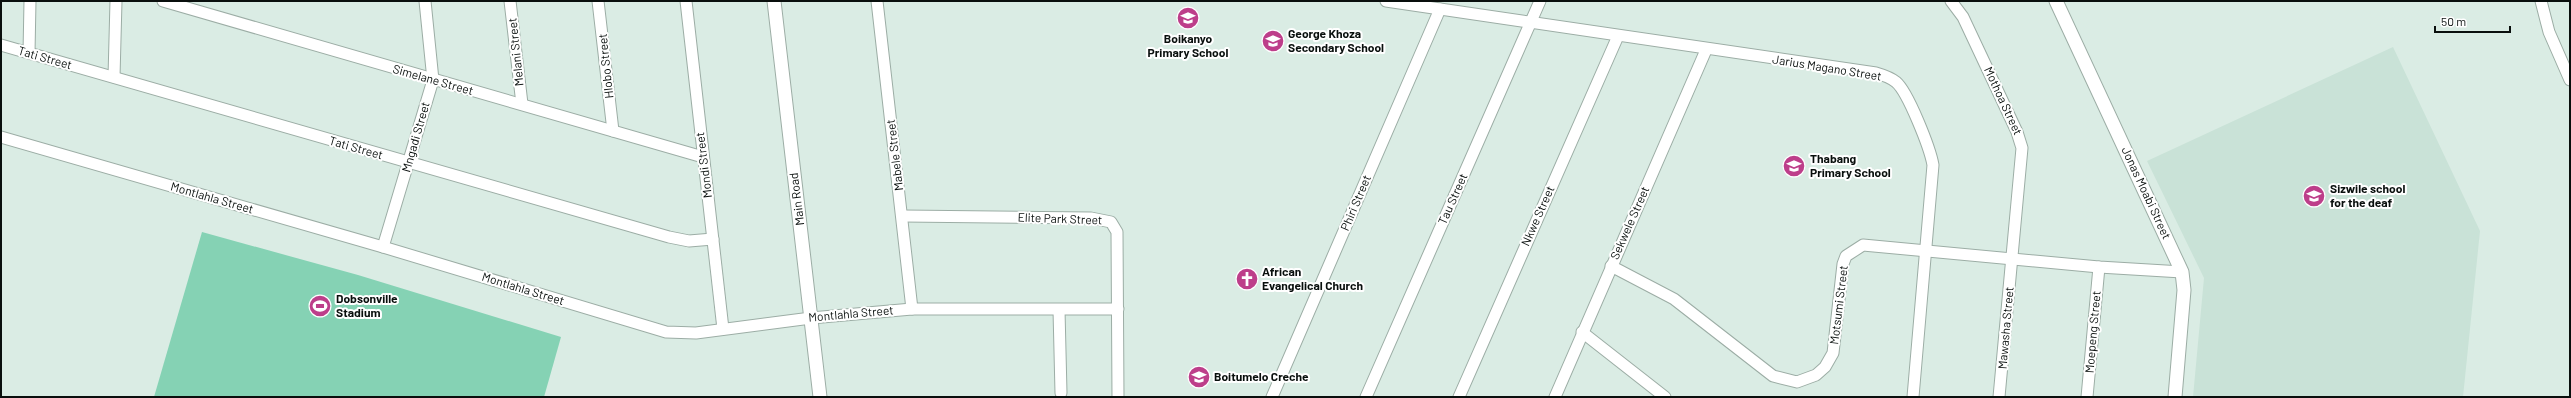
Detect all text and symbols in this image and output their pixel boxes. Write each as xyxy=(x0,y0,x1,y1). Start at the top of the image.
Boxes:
school or university icon: Boikanyo Primary School xyxy=(1175,5,1201,31)
scale bar xyxy=(2435,8,2510,34)
text: 50 m xyxy=(2441,14,2466,28)
street label: Melani Street xyxy=(504,17,526,87)
place label: George Khoza Secondary School xyxy=(1288,26,1384,54)
school or university icon: George Khoza Secondary School xyxy=(1260,28,1286,54)
place label: Boikanyo Primary School xyxy=(1148,31,1228,59)
street label: Hlobo Street xyxy=(595,33,615,99)
street label: Tati Street xyxy=(17,43,74,71)
street label: Jarius Magano Street xyxy=(1772,51,1883,83)
street label: Simelane Street xyxy=(391,61,475,97)
street label: Mothoa Street xyxy=(1982,64,2026,137)
street label: Mngadi Street xyxy=(398,100,432,173)
street label: Mabele Street xyxy=(883,119,905,192)
street label: Mondi Street xyxy=(692,131,714,199)
street label: Tati Street xyxy=(328,133,385,161)
street label: Jonas Moabi Street xyxy=(2119,144,2174,241)
place label: Thabang Primary School xyxy=(1810,151,1891,179)
school or university icon: Thabang Primary School xyxy=(1781,153,1807,179)
street label: Tau Street xyxy=(1435,171,1470,226)
street label: Main Road xyxy=(786,172,806,226)
street label: Phiri Street xyxy=(1337,173,1373,233)
street label: Montlahla Street xyxy=(169,179,255,216)
place label: Sizwile school for the deaf xyxy=(2330,181,2405,209)
street label: Nkwe Street xyxy=(1518,183,1557,248)
school or university icon: Sizwile school for the deaf xyxy=(2301,183,2327,209)
street label: Sekwele Street xyxy=(1607,184,1651,261)
street label: Elite Park Street xyxy=(1017,210,1103,226)
place label: African Evangelical Church xyxy=(1262,264,1363,292)
street label: Motsumi Street xyxy=(1826,264,1850,345)
church icon: African Evangelical Church xyxy=(1234,266,1260,292)
street label: Montlahla Street xyxy=(480,269,566,307)
street label: Mawasha Street xyxy=(1994,286,2016,370)
street label: Moepeng Street xyxy=(2081,290,2103,374)
place label: Dobsonville Stadium xyxy=(336,291,398,319)
sports icon: Dobsonville Stadium xyxy=(307,293,333,319)
street label: Montlahla Street xyxy=(808,302,894,324)
school or university icon: Boitumelo Creche xyxy=(1186,364,1212,390)
place label: Boitumelo Creche xyxy=(1214,369,1309,383)

